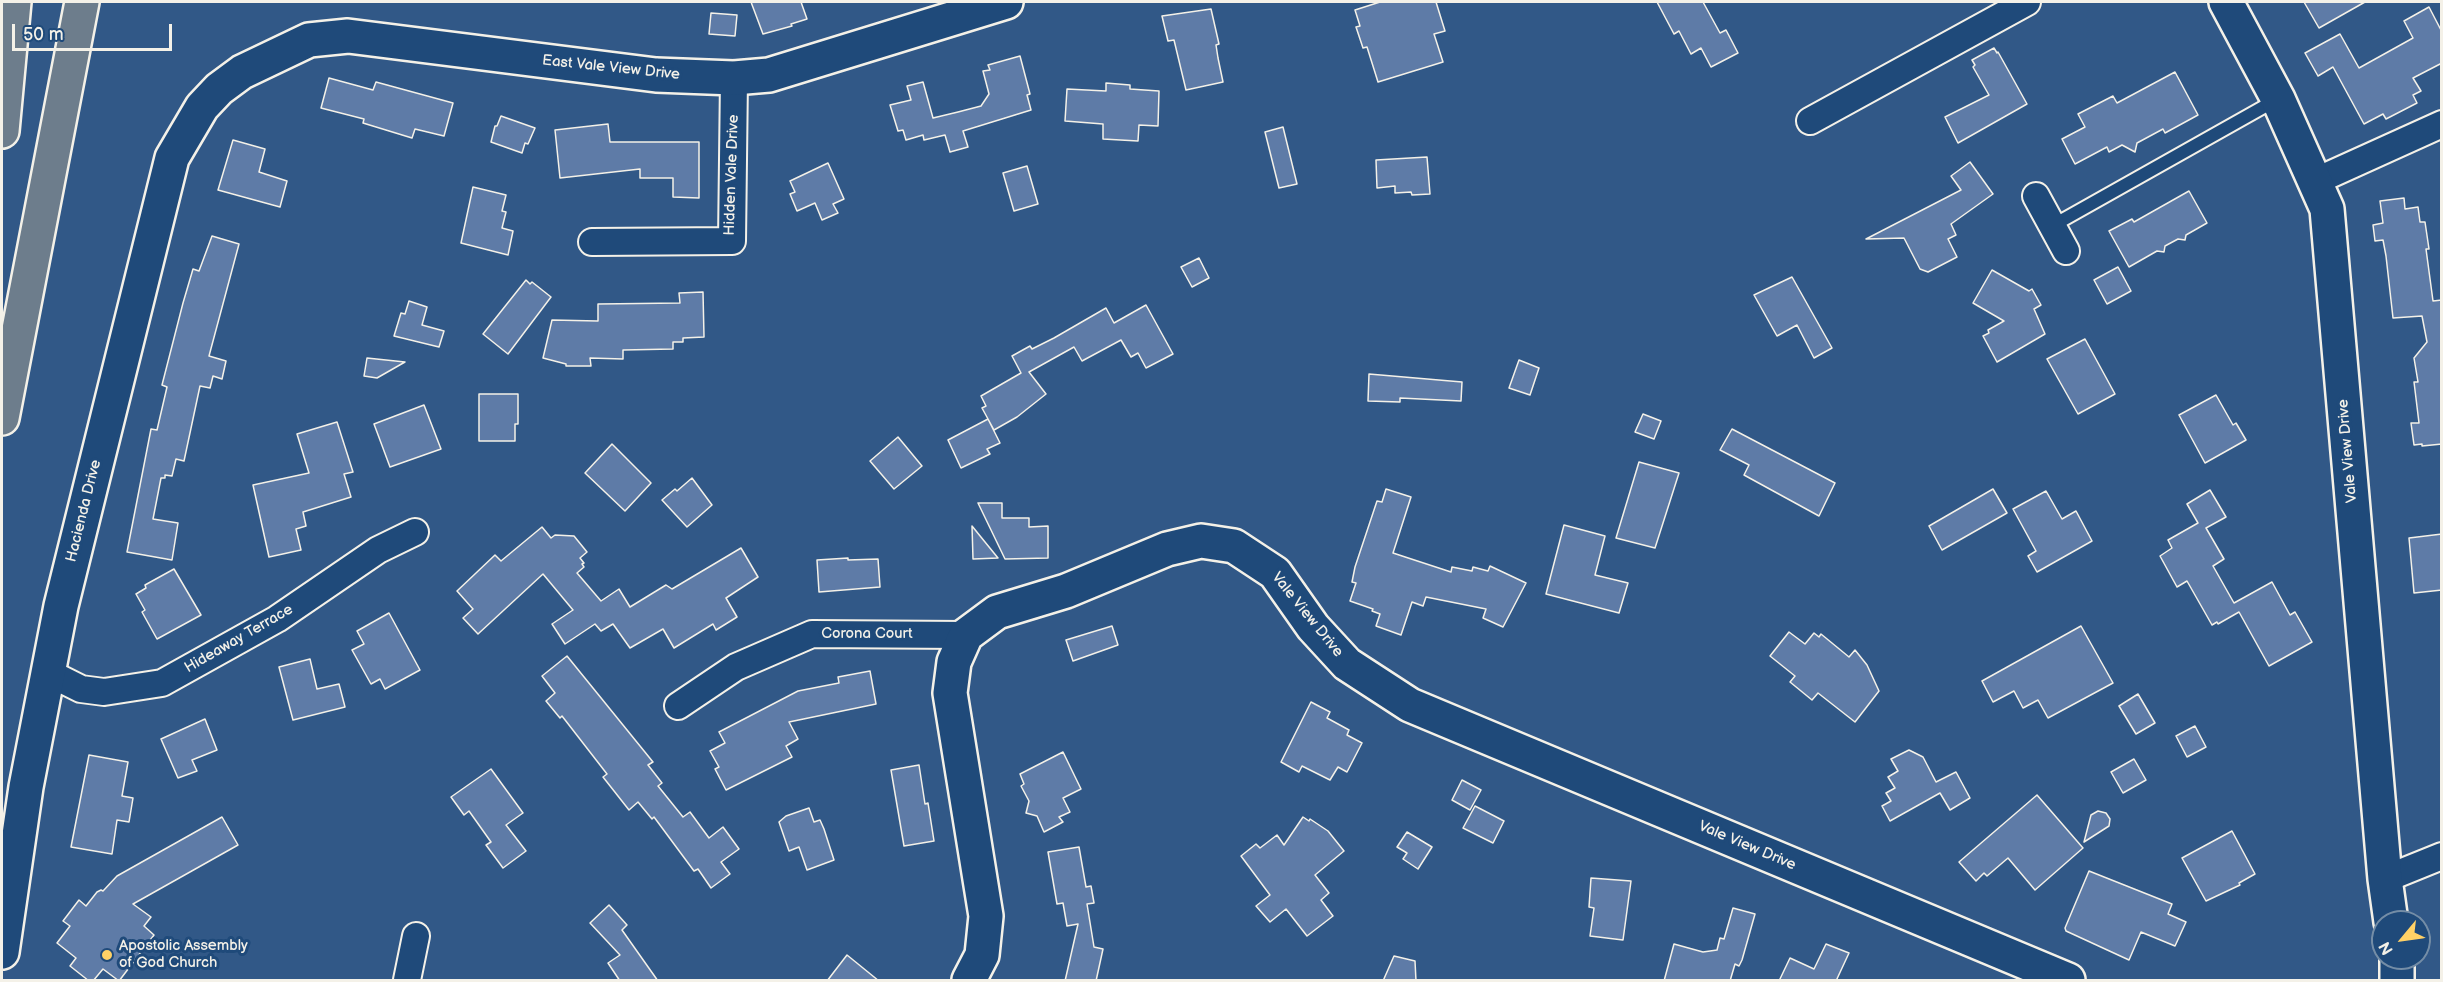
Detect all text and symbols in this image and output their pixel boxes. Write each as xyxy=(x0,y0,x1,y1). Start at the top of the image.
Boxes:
scale bar xyxy=(15,12,176,50)
text: 50 m xyxy=(23,24,64,45)
street label: East Vale View Drive xyxy=(541,52,681,84)
street label: Hidden Vale Drive xyxy=(721,114,743,236)
street label: Vale View Drive xyxy=(2335,398,2361,504)
street label: Hacienda Drive xyxy=(63,458,105,564)
street label: Vale View Drive xyxy=(1267,569,1347,661)
street label: Hideaway Terrace xyxy=(182,601,296,677)
street label: Corona Court xyxy=(821,625,913,643)
street label: Vale View Drive xyxy=(1696,817,1798,875)
north arrow xyxy=(2371,910,2431,970)
place label: Apostolic Assembly of God Church xyxy=(119,937,248,972)
text: N xyxy=(2375,938,2398,958)
marker: Apostolic Assembly of God Church xyxy=(100,948,114,962)

